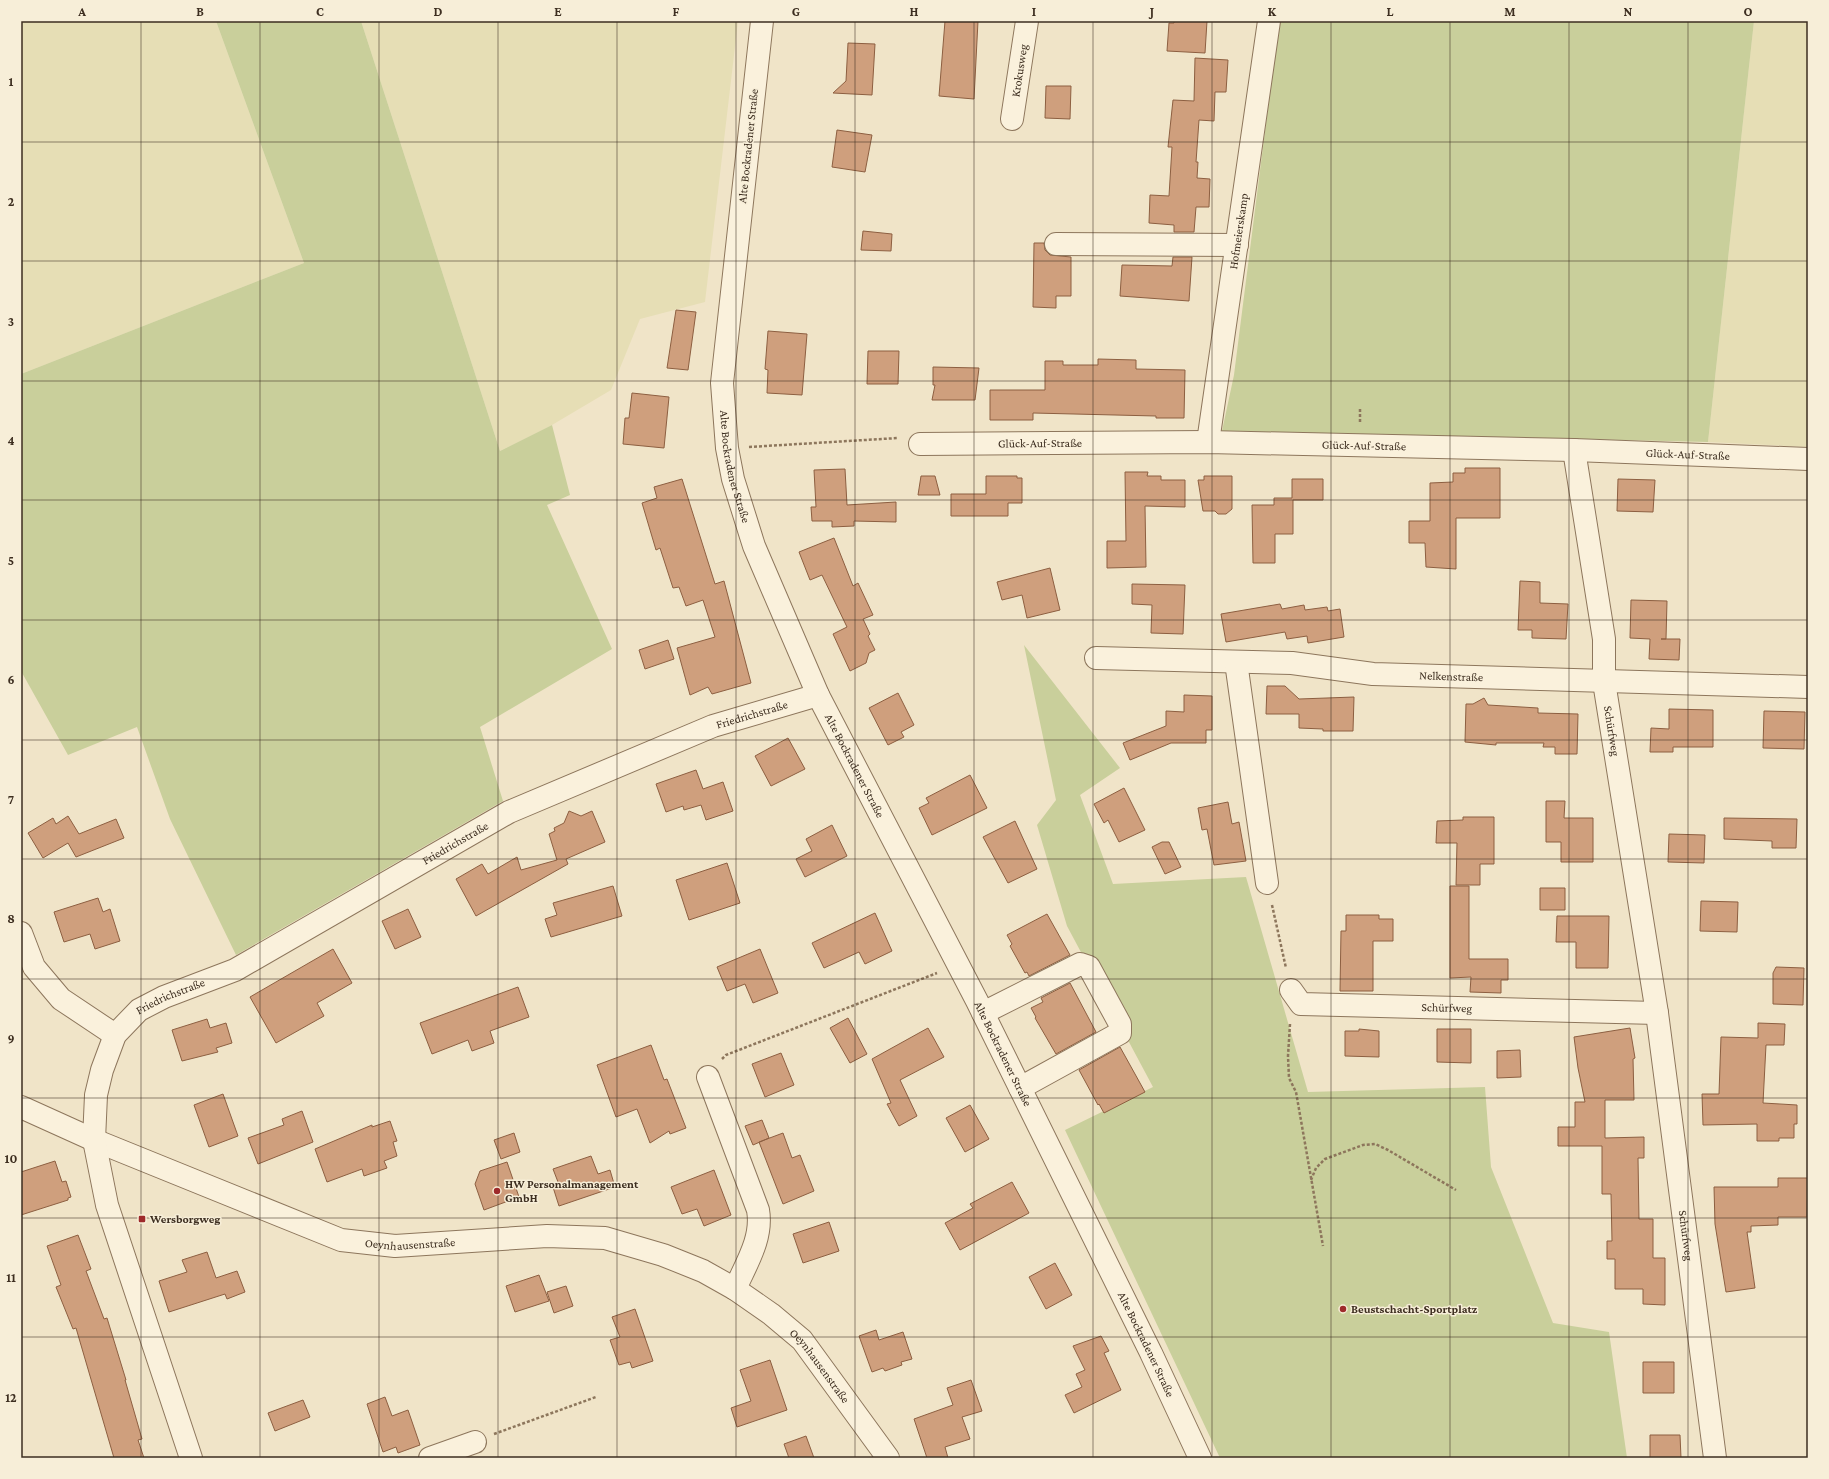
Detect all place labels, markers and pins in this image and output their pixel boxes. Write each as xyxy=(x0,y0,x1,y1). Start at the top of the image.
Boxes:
place label: HW Personalmanagement GmbH xyxy=(505,1177,639,1205)
marker: HW Personalmanagement GmbH xyxy=(492,1186,502,1196)
place label: Wersborgweg xyxy=(149,1212,220,1226)
marker: Wersborgweg xyxy=(137,1214,147,1224)
place label: Beustschacht-Sportplatz xyxy=(1351,1302,1478,1316)
marker: Beustschacht-Sportplatz xyxy=(1338,1304,1348,1314)

